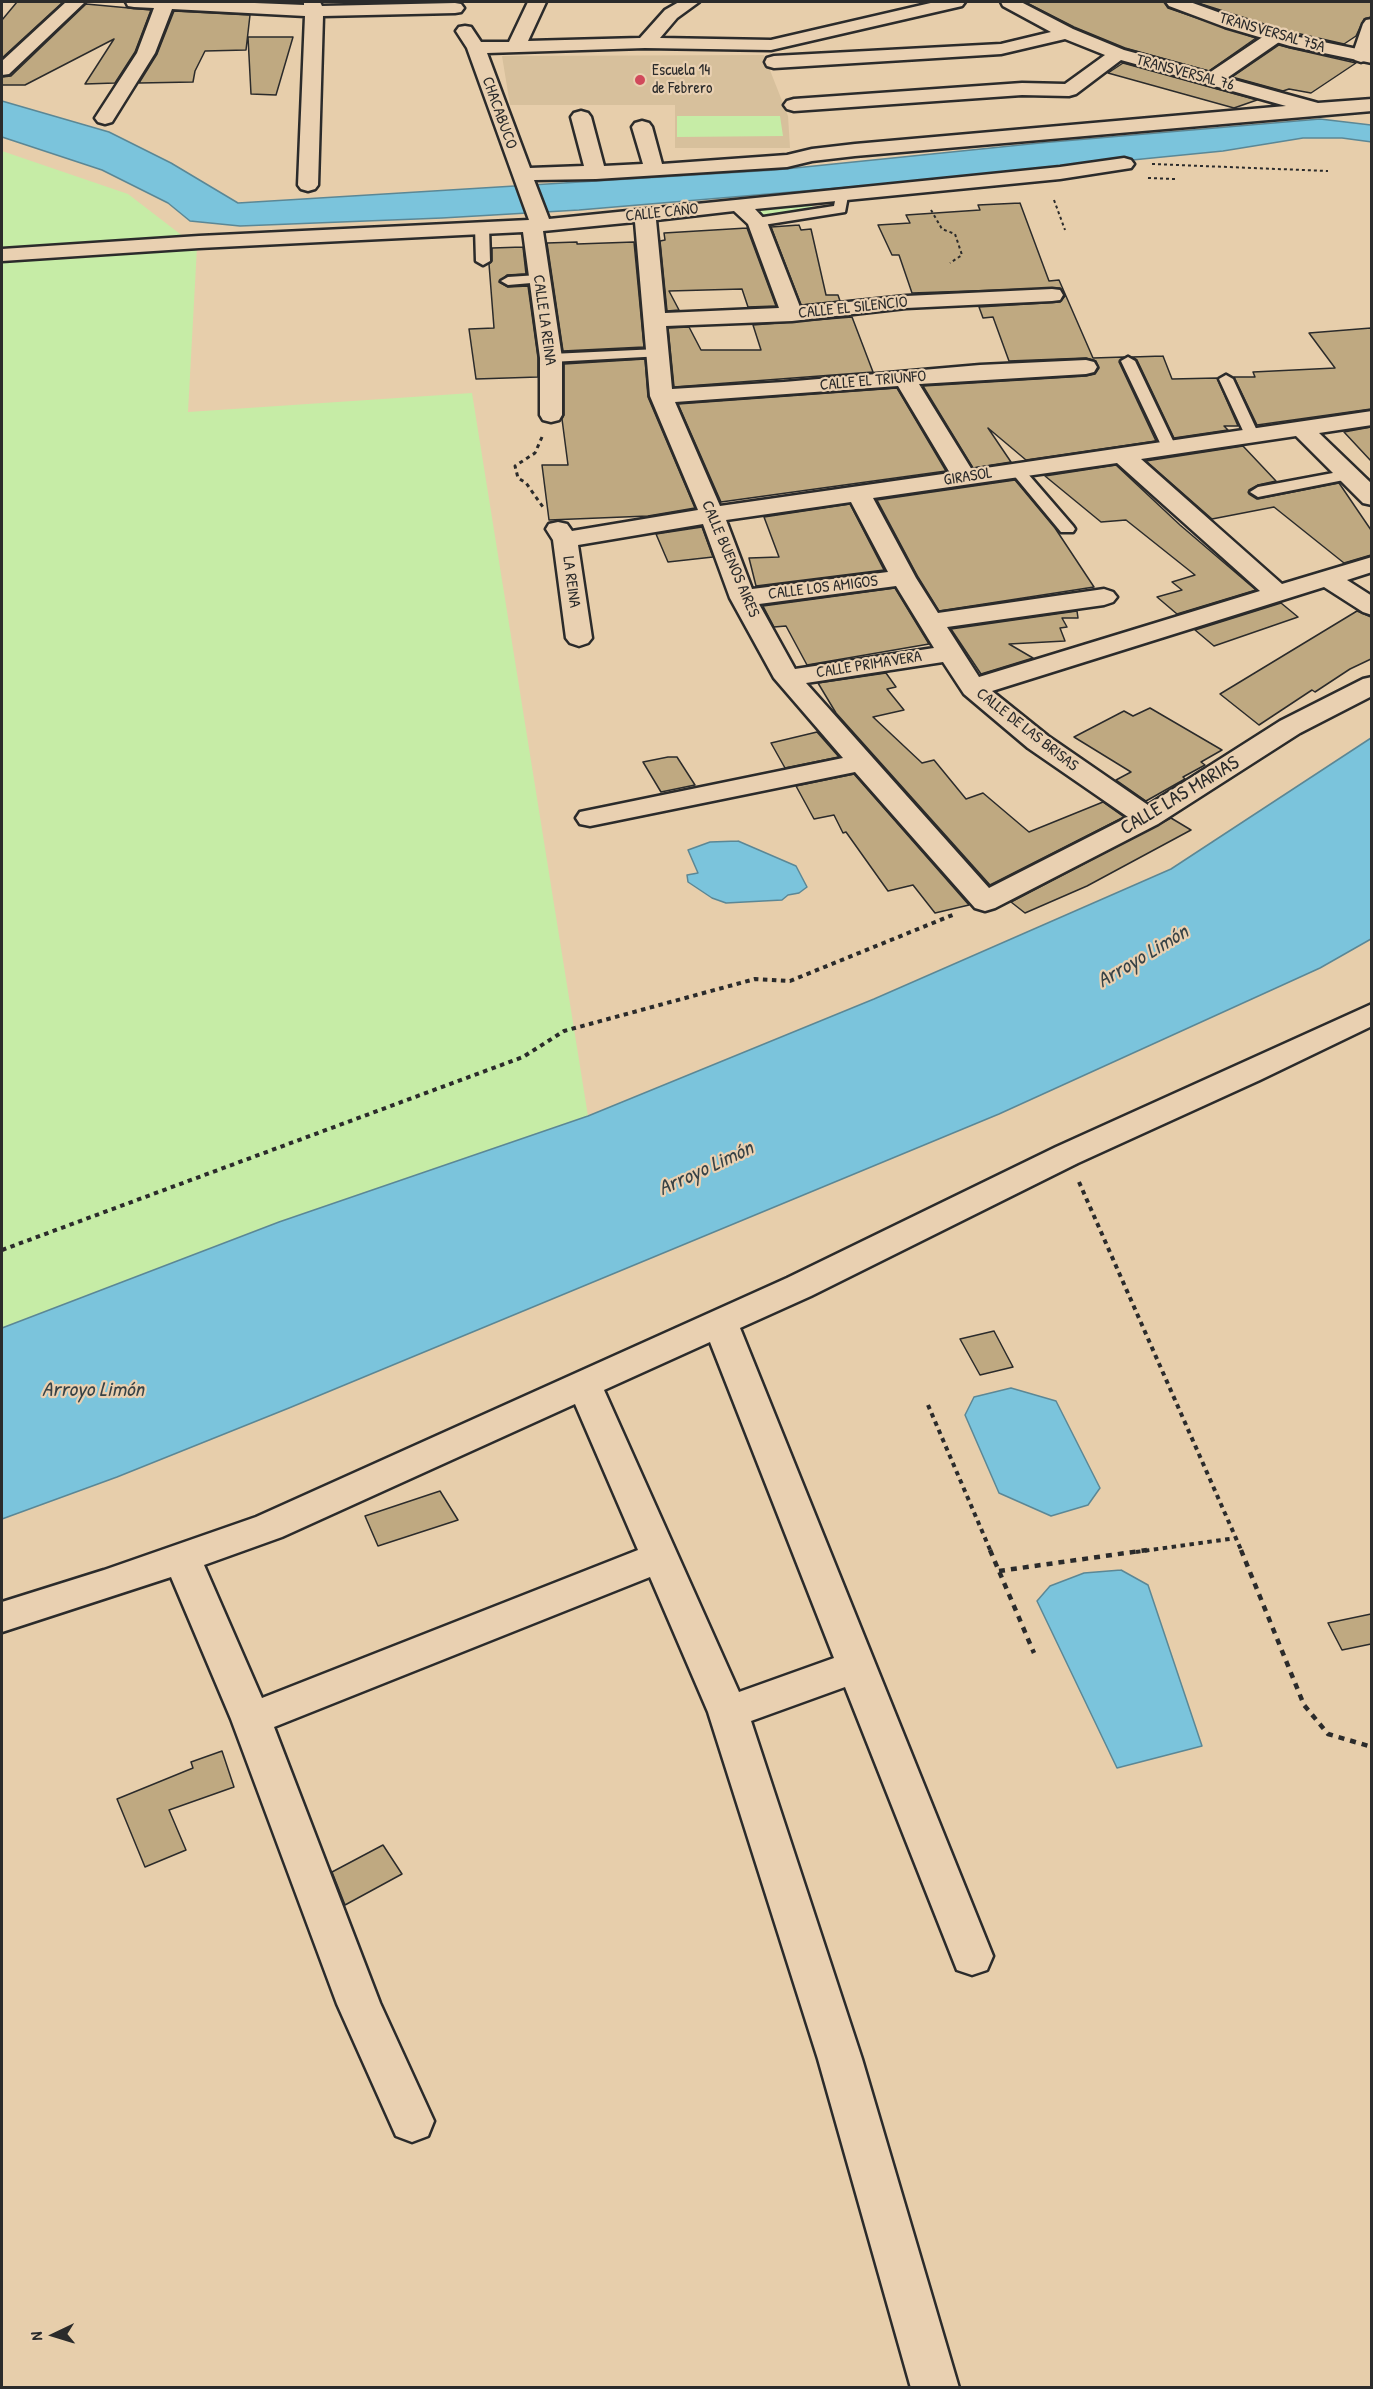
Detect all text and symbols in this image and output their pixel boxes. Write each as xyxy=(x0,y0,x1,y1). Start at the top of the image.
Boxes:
street label: TRANSVERSAL 75A xyxy=(1217,9,1327,57)
street label: TRANSVERSAL 76 xyxy=(1134,51,1236,95)
place label: Escuela 14 de Febrero xyxy=(652,61,712,99)
marker: Escuela 14 de Febrero xyxy=(633,73,647,87)
street label: CHACABUCO xyxy=(477,74,521,152)
street label: CALLE CAÑO xyxy=(625,200,699,226)
street label: CALLE LA REINA xyxy=(528,274,560,366)
street label: CALLE EL SILENCIO xyxy=(797,293,909,323)
street label: CALLE EL TRIUNFO xyxy=(819,367,927,395)
street label: GIRASOL xyxy=(942,464,994,490)
street label: CALLE BUENOS AIRES xyxy=(697,498,763,620)
street label: LA REINA xyxy=(558,555,584,609)
street label: CALLE LOS AMIGOS xyxy=(767,572,879,604)
street label: CALLE PRIMAVERA xyxy=(815,647,923,683)
street label: CALLE DE LAS BRISAS xyxy=(972,684,1082,776)
street label: CALLE LAS MARIAS xyxy=(1116,751,1244,841)
water label: Arroyo Limón xyxy=(1093,920,1193,994)
water label: Arroyo Limón xyxy=(655,1136,757,1202)
water label: Arroyo Limón xyxy=(42,1377,144,1403)
north arrow xyxy=(24,2305,84,2365)
text: N xyxy=(25,2331,47,2341)

